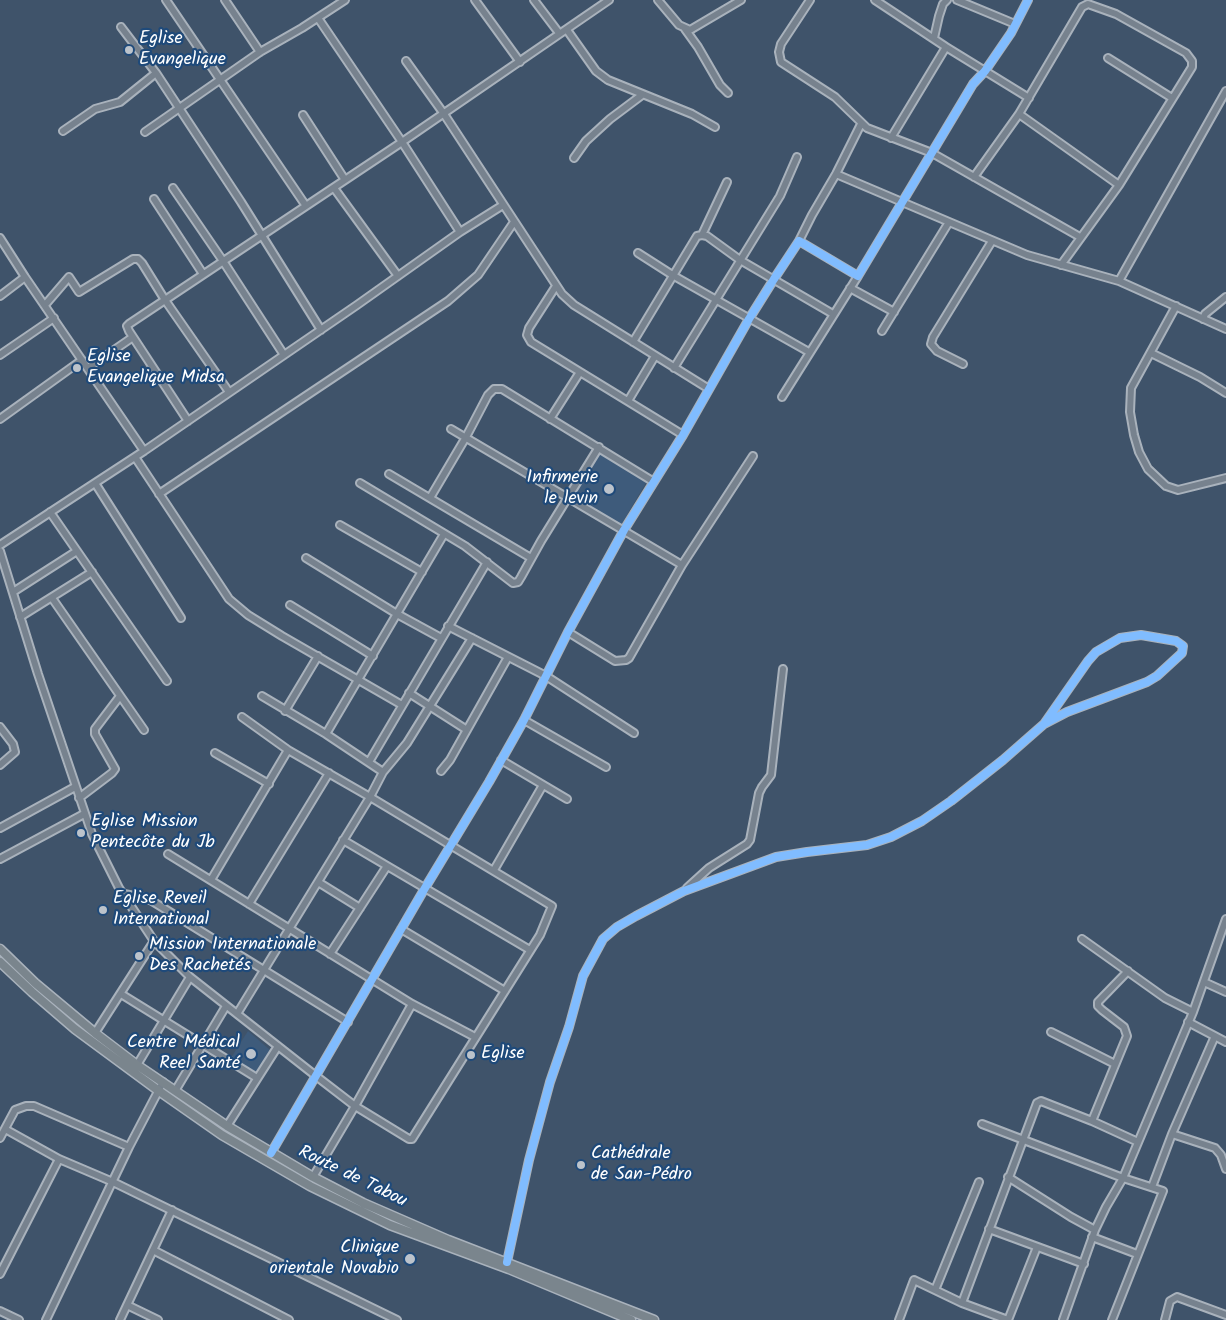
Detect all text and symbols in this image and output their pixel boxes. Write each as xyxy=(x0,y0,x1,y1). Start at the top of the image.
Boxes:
place label: Eglise Evangelique xyxy=(139,29,226,72)
marker: Eglise Evangelique xyxy=(123,44,135,56)
place label: Eglise Evangelique Midsa xyxy=(87,347,225,389)
marker: Eglise Evangelique Midsa xyxy=(71,362,83,374)
place label: Infirmerie le levin xyxy=(527,468,598,510)
marker: Infirmerie le levin xyxy=(602,482,616,496)
place label: Eglise Mission Pentecôte du Jb xyxy=(91,812,215,854)
marker: Eglise Mission Pentecôte du Jb xyxy=(75,827,87,839)
place label: Eglise Reveil International xyxy=(113,889,209,932)
marker: Eglise Reveil International xyxy=(97,904,109,916)
place label: Mission Internationale Des Rachetés xyxy=(149,935,316,978)
marker: Mission Internationale Des Rachetés xyxy=(133,950,145,962)
place label: Centre Médical Reel Santé xyxy=(127,1033,240,1076)
place label: Eglise xyxy=(481,1044,525,1066)
marker: Centre Médical Reel Santé xyxy=(244,1047,258,1061)
marker: Eglise xyxy=(465,1049,477,1061)
street label: Route de Tabou xyxy=(294,1142,410,1214)
place label: Cathédrale de San-Pédro xyxy=(591,1144,692,1186)
marker: Cathédrale de San-Pédro xyxy=(575,1159,587,1171)
place label: Clinique orientale Novabio xyxy=(270,1238,399,1280)
marker: Clinique orientale Novabio xyxy=(403,1252,417,1266)

